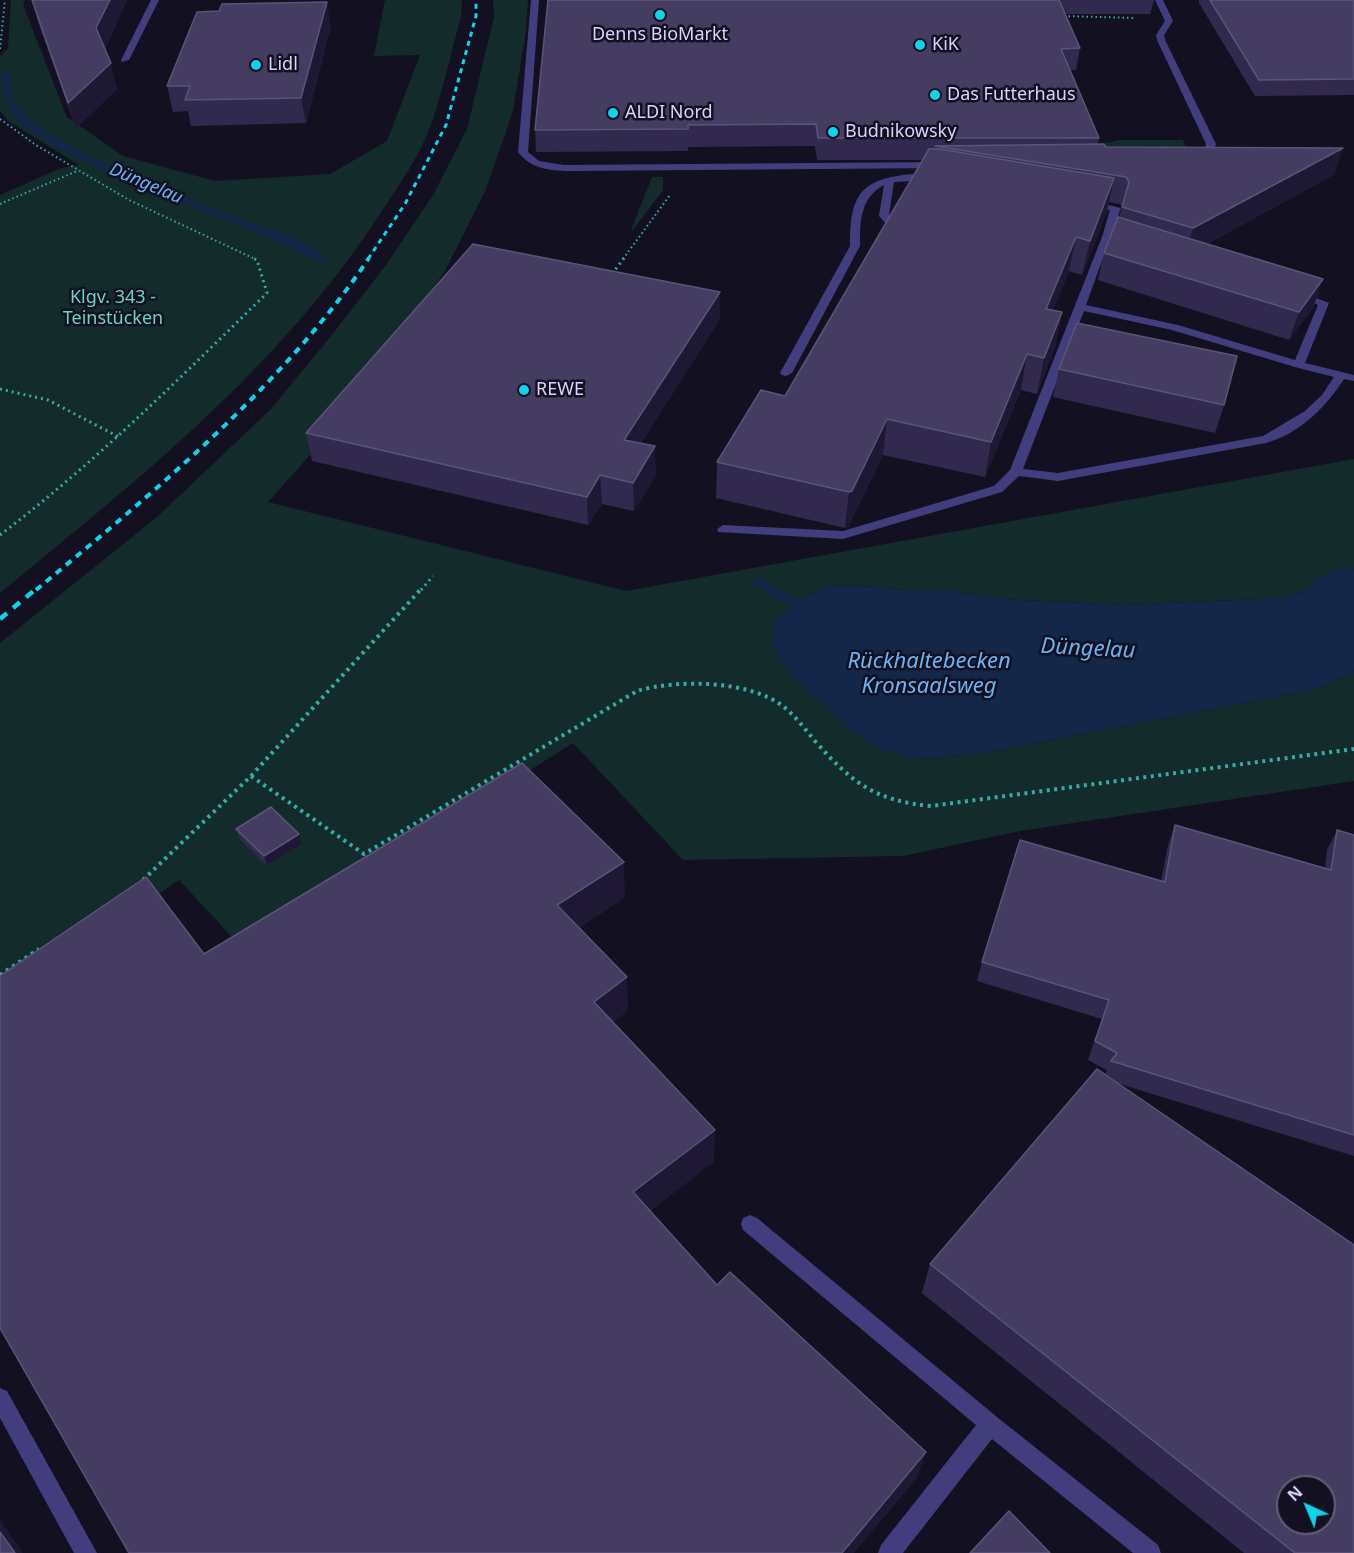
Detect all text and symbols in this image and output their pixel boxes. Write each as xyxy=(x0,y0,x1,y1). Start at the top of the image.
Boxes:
marker: Denns BioMarkt xyxy=(653,8,667,22)
place label: Denns BioMarkt xyxy=(592,24,728,46)
place label: KiK xyxy=(932,34,959,56)
marker: KiK xyxy=(913,38,927,52)
place label: Lidl xyxy=(268,54,298,76)
marker: Lidl xyxy=(249,58,263,72)
place label: Das Futterhaus xyxy=(947,84,1076,106)
marker: Das Futterhaus xyxy=(928,88,942,102)
place label: ALDI Nord xyxy=(625,102,713,124)
marker: ALDI Nord xyxy=(606,106,620,120)
place label: Budnikowsky xyxy=(845,121,956,143)
marker: Budnikowsky xyxy=(826,125,840,139)
water label: Düngelau xyxy=(106,159,186,209)
park label: Klgv. 343 - Teinstücken xyxy=(63,287,163,330)
place label: REWE xyxy=(536,379,584,401)
marker: REWE xyxy=(517,383,531,397)
water label: Düngelau xyxy=(1040,633,1136,665)
water label: Rückhaltebecken Kronsaalsweg xyxy=(847,649,1011,700)
north arrow xyxy=(1276,1475,1336,1535)
text: N xyxy=(1283,1481,1307,1506)

